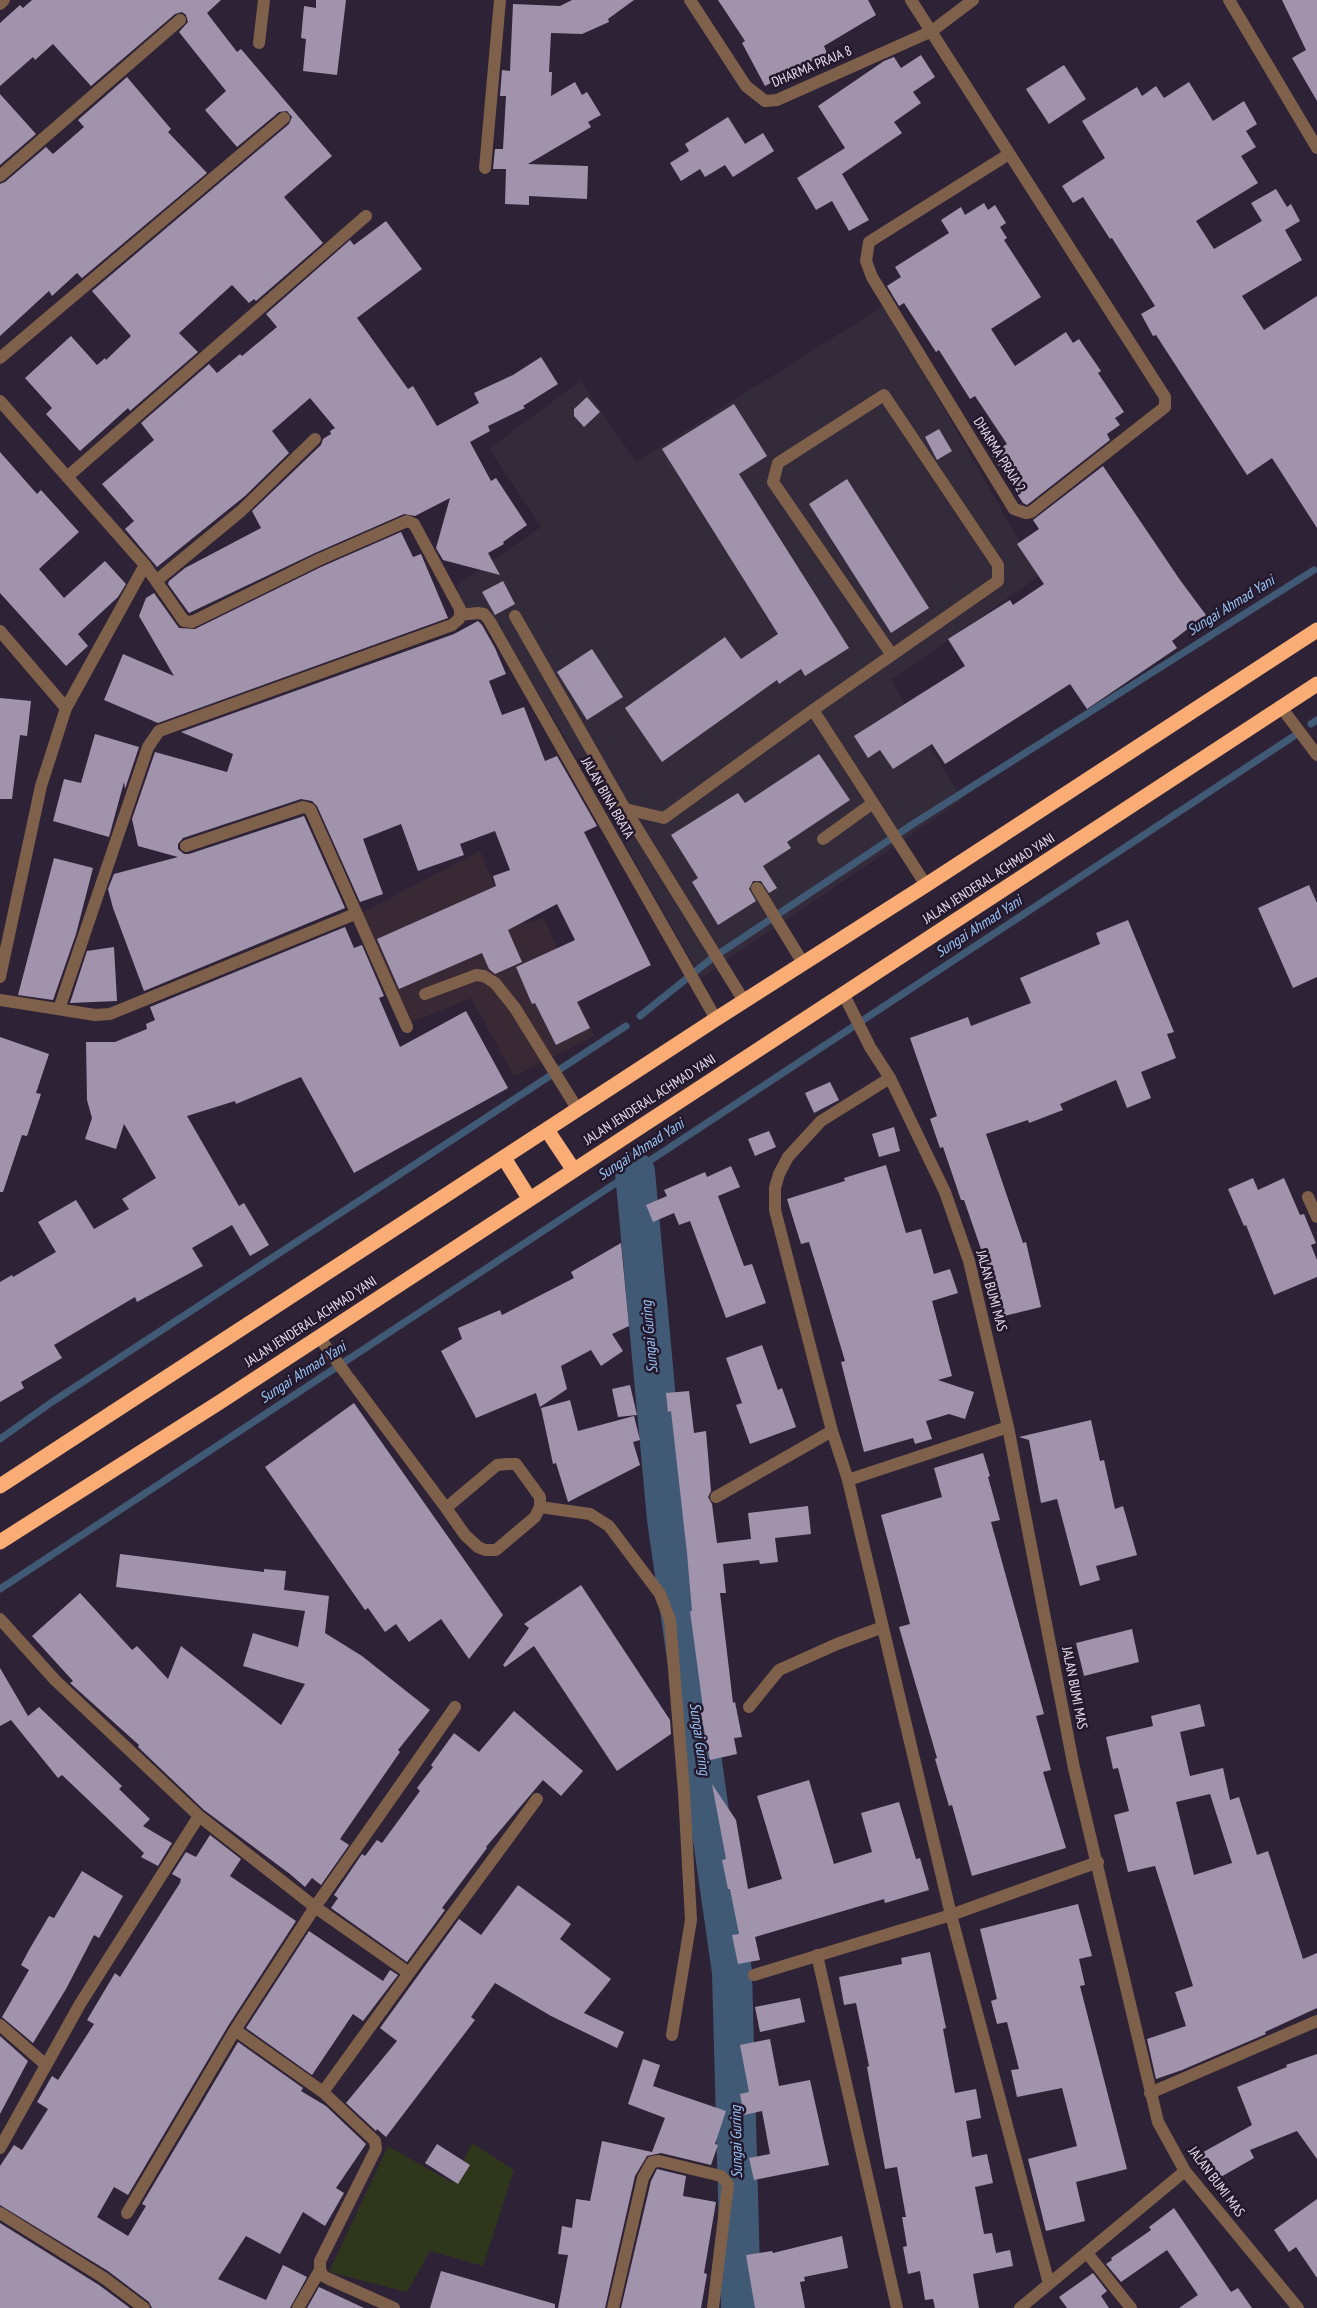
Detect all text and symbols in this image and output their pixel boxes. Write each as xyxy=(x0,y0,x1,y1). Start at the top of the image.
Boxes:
street label: DHARMA PRAJA 8 xyxy=(769,43,855,91)
street label: DHARMA PRAJA 2 xyxy=(969,414,1029,496)
water label: Sungai Ahmad Yani xyxy=(1184,572,1278,640)
street label: JALAN BINA BRATA xyxy=(577,754,637,842)
street label: JALAN JENDERAL ACHMAD YANI xyxy=(920,830,1058,928)
water label: Sungai Ahmad Yani xyxy=(932,892,1026,962)
street label: JALAN JENDERAL ACHMAD YANI xyxy=(581,1051,719,1149)
water label: Sungai Ahmad Yani xyxy=(594,1115,688,1185)
street label: JALAN BUMI MAS xyxy=(972,1248,1010,1334)
street label: JALAN JENDERAL ACHMAD YANI xyxy=(242,1273,380,1371)
water label: Sungai Guring xyxy=(638,1300,662,1374)
water label: Sungai Ahmad Yani xyxy=(256,1338,350,1408)
street label: JALAN BUMI MAS xyxy=(1058,1645,1090,1731)
water label: Sungai Guring xyxy=(685,1702,713,1776)
water label: Sungai Guring xyxy=(727,2105,747,2179)
street label: JALAN BUMI MAS xyxy=(1184,2144,1248,2220)

